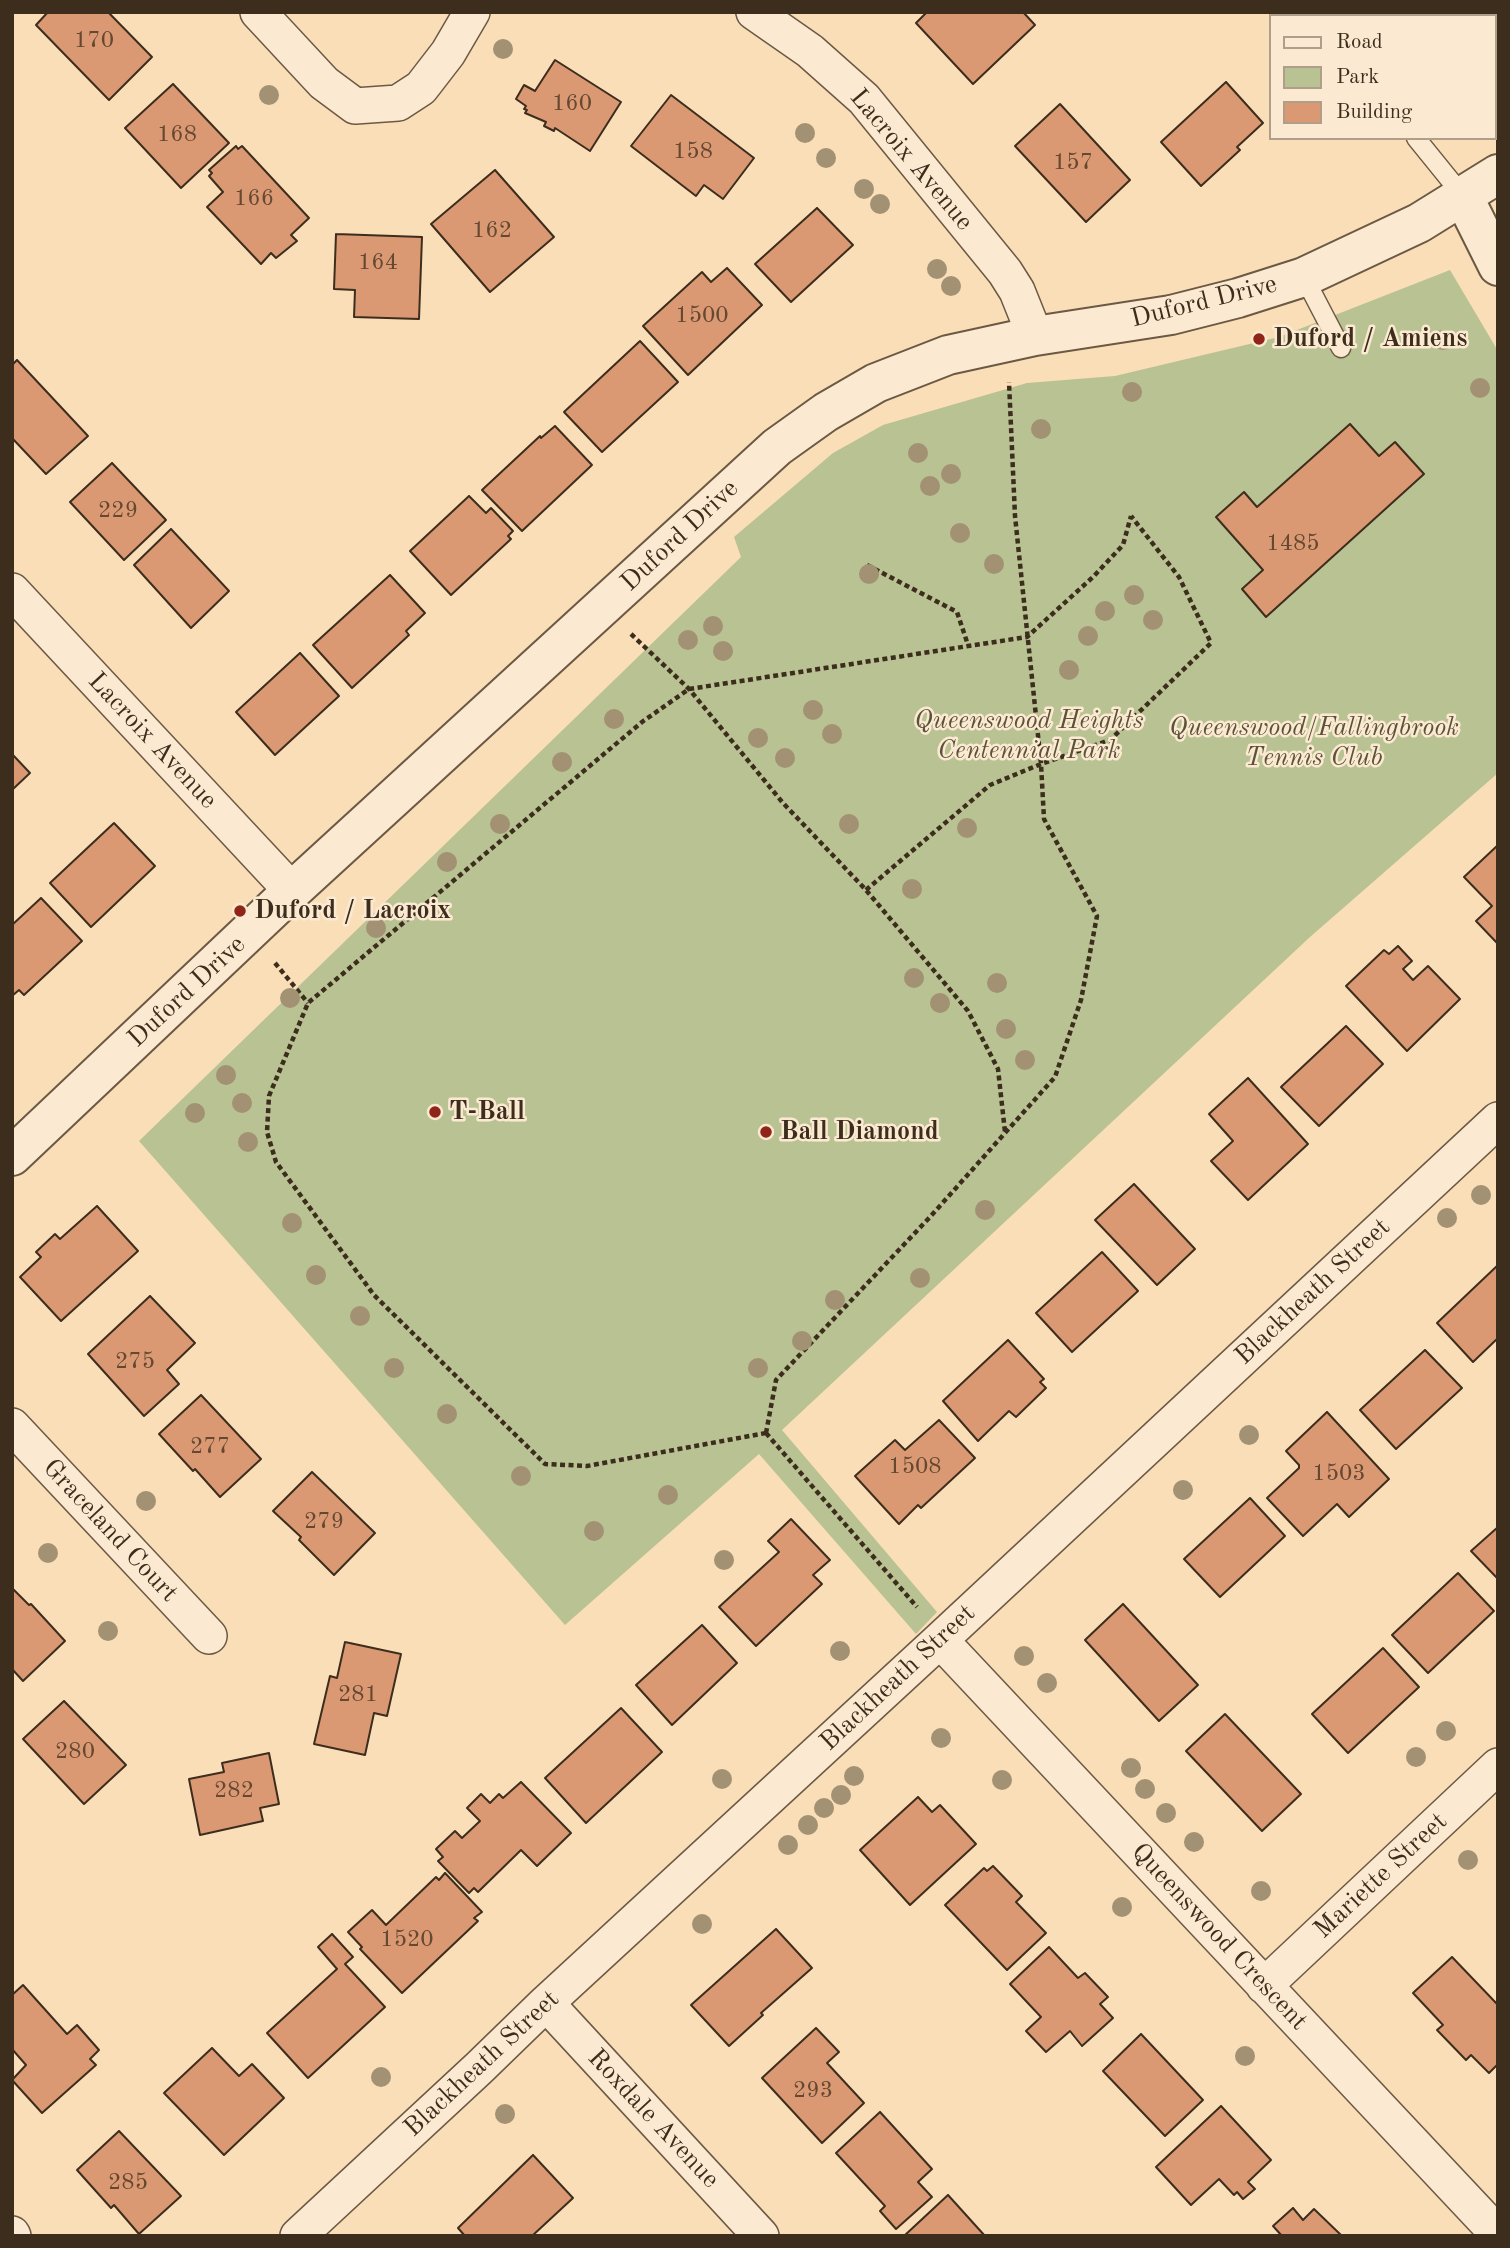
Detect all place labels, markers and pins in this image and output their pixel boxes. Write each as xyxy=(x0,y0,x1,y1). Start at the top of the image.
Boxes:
place label: Duford / Amiens xyxy=(1273,323,1467,355)
marker: Duford / Amiens xyxy=(1251,331,1267,347)
place label: Duford / Lacroix xyxy=(254,895,451,927)
marker: Duford / Lacroix xyxy=(232,903,248,919)
place label: T-Ball xyxy=(449,1096,525,1128)
marker: T-Ball xyxy=(427,1104,443,1120)
place label: Ball Diamond xyxy=(780,1116,939,1148)
marker: Ball Diamond xyxy=(758,1124,774,1140)

